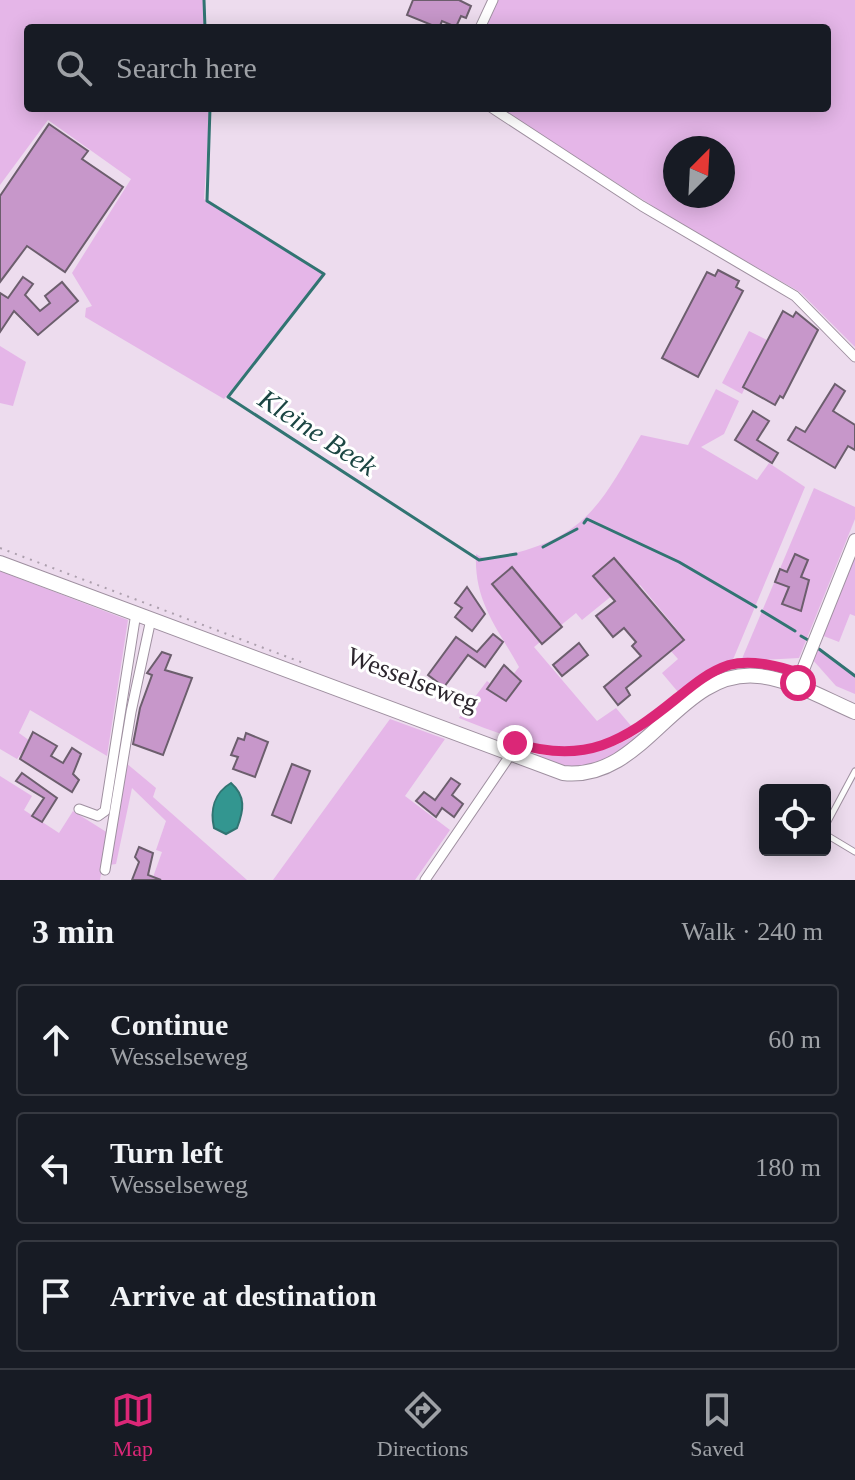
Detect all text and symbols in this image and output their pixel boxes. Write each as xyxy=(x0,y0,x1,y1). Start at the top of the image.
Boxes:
search box xyxy=(24,24,831,112)
icon: search xyxy=(52,46,96,90)
text: Search here xyxy=(116,51,257,84)
north arrow xyxy=(663,136,735,208)
water label: Kleine Beek xyxy=(252,382,383,482)
street label: Wesselseweg xyxy=(343,641,482,718)
route start xyxy=(780,665,816,701)
route end xyxy=(497,725,533,761)
map controls xyxy=(759,784,831,856)
button: locate xyxy=(759,784,831,856)
text: 3 min xyxy=(32,913,114,950)
text: Walk · 240 m xyxy=(681,917,823,946)
text: Continue xyxy=(110,1008,228,1041)
icon: ahead xyxy=(34,1018,78,1062)
text: 60 m xyxy=(768,1025,821,1054)
text: Wesselseweg xyxy=(110,1042,248,1071)
text: Turn left xyxy=(110,1136,223,1169)
icon: left xyxy=(34,1146,78,1190)
text: 180 m xyxy=(755,1153,821,1182)
text: Wesselseweg xyxy=(110,1170,248,1199)
icon: arrive xyxy=(34,1274,78,1318)
text: Arrive at destination xyxy=(110,1279,377,1312)
tab: Map xyxy=(111,1388,155,1462)
tab: Directions xyxy=(377,1388,468,1462)
tab: Saved xyxy=(690,1388,744,1462)

